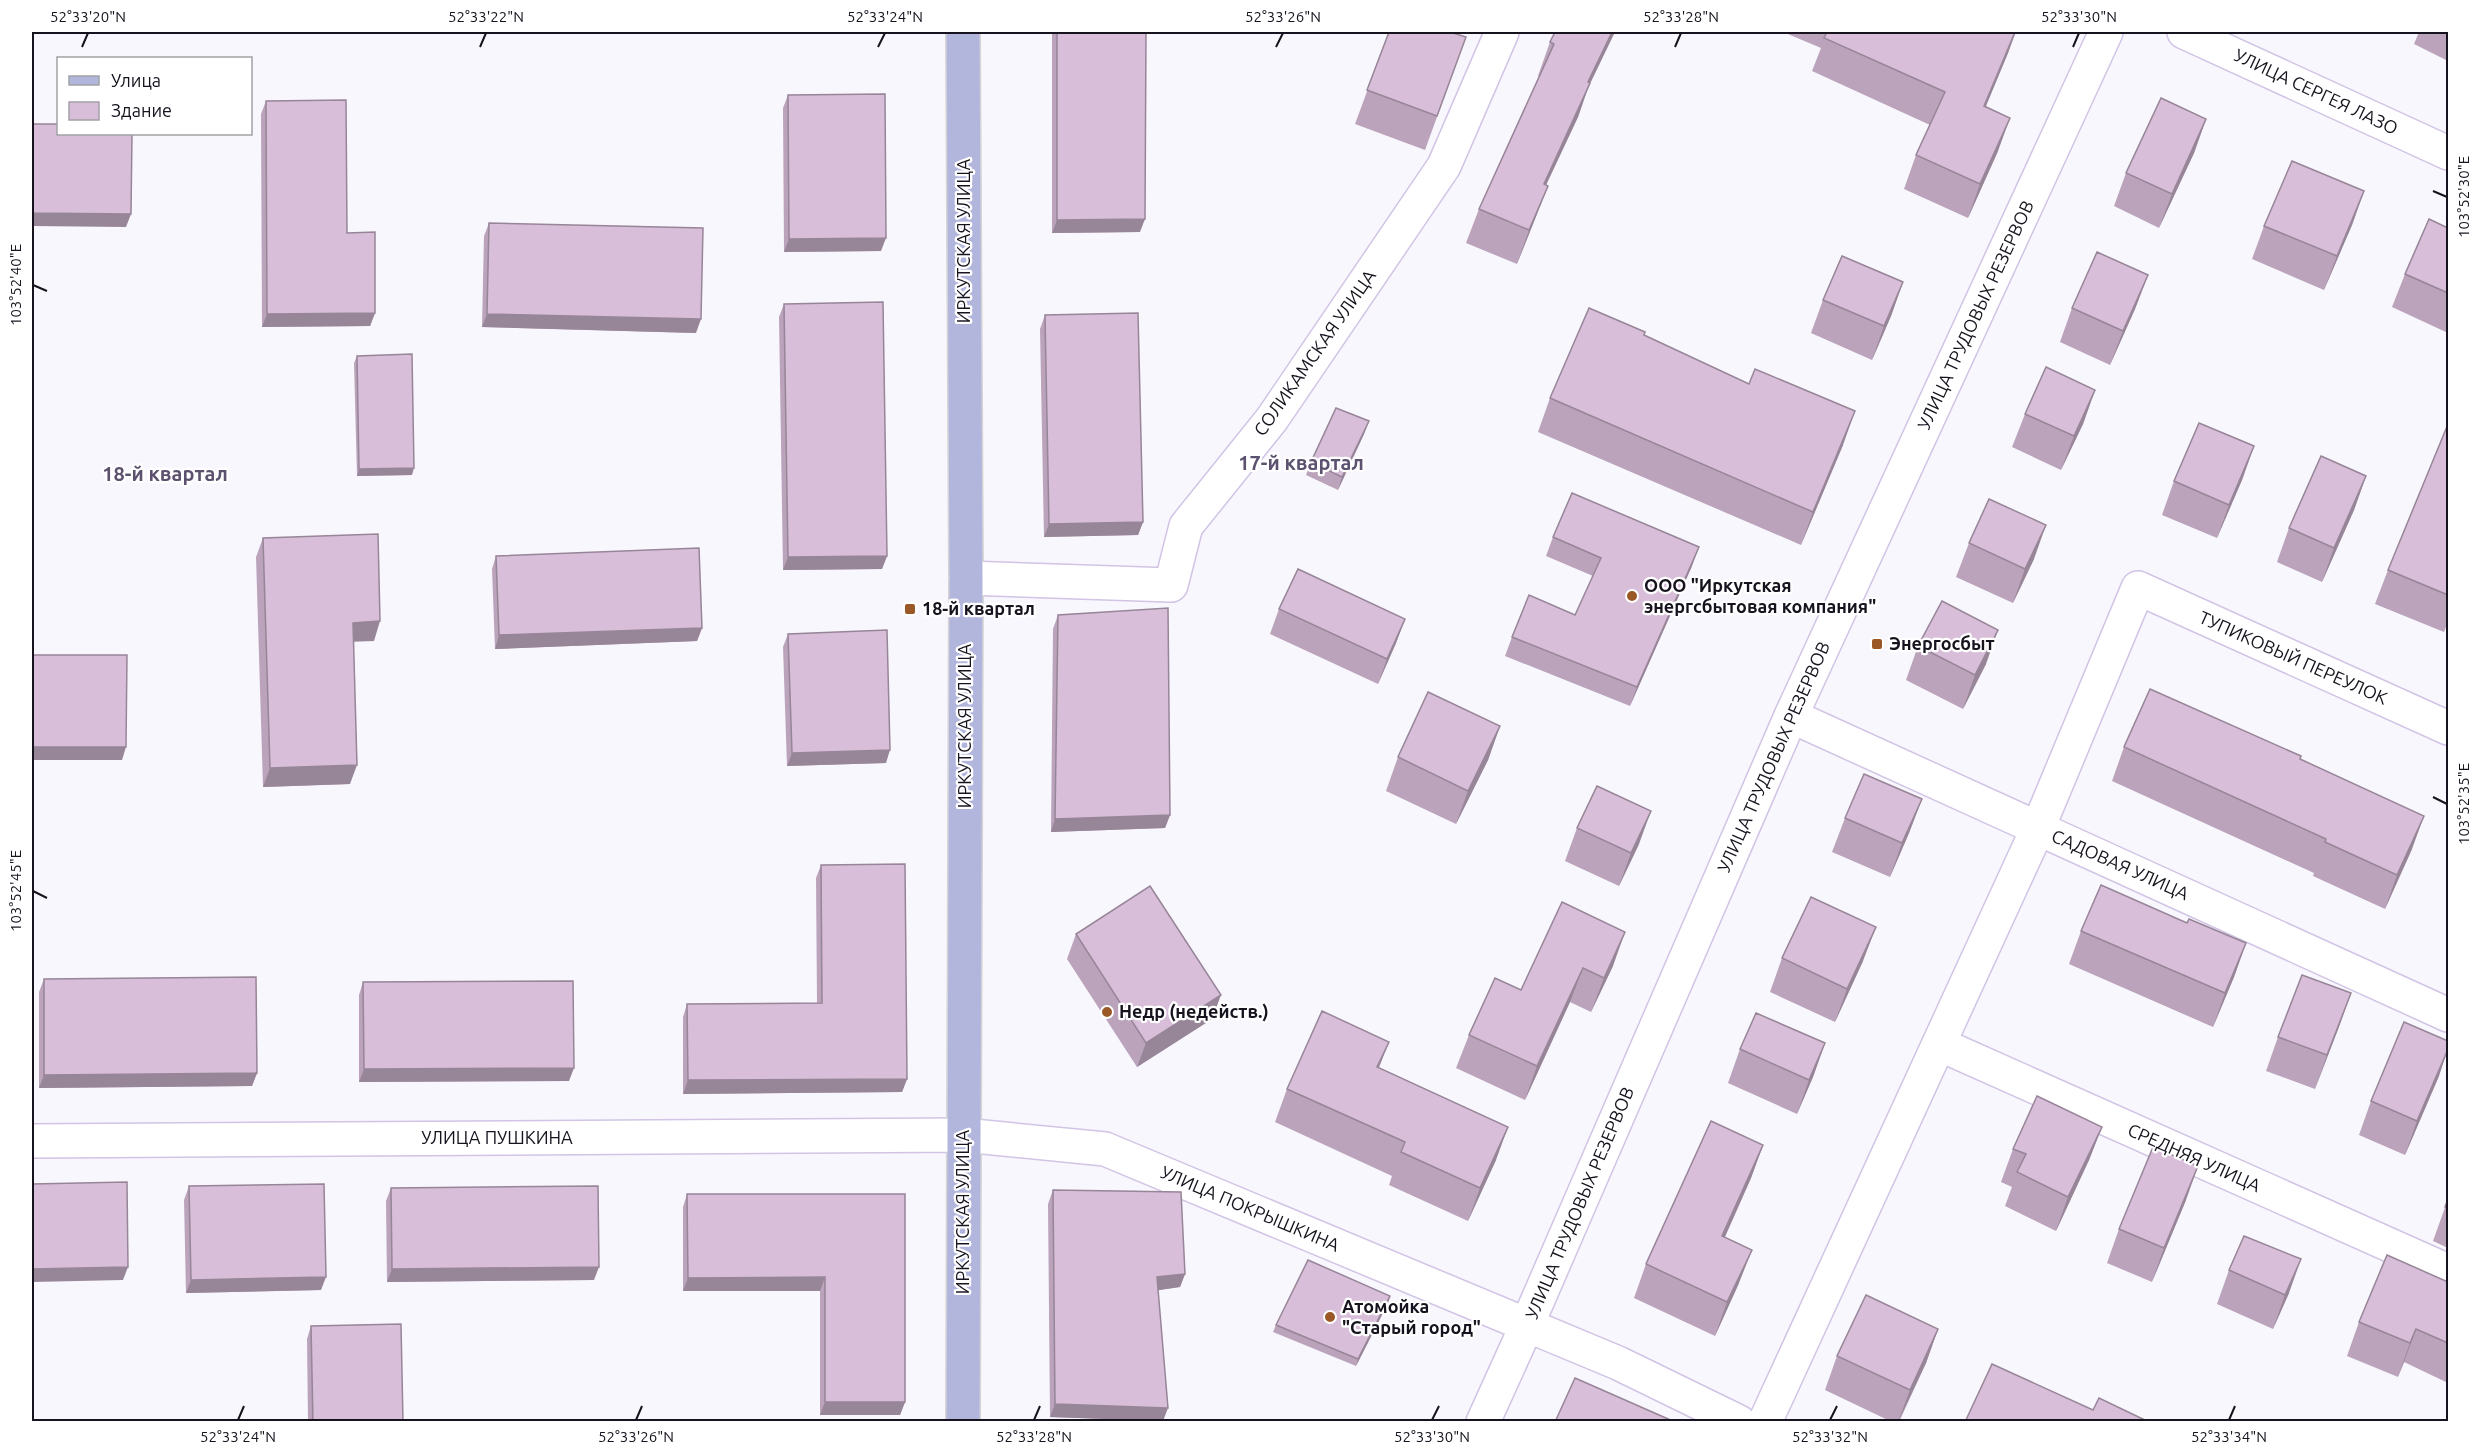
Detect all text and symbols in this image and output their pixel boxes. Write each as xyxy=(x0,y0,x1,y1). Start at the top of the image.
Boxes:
text: 52°33'20"N xyxy=(50,8,126,25)
text: 52°33'22"N xyxy=(448,8,524,25)
text: 52°33'24"N xyxy=(847,8,923,25)
text: 52°33'26"N xyxy=(1245,8,1321,25)
text: 52°33'28"N xyxy=(1643,8,1719,25)
text: 52°33'30"N xyxy=(2041,8,2117,25)
street label: УЛИЦА СЕРГЕЯ ЛАЗО xyxy=(2231,44,2401,138)
legend xyxy=(57,57,252,135)
text: Улица xyxy=(111,70,161,90)
text: Здание xyxy=(111,100,172,120)
text: 103°52'30"E xyxy=(2455,156,2472,238)
street label: ИРКУТСКАЯ УЛИЦА xyxy=(953,158,973,323)
street label: УЛИЦА ТРУДОВЫХ РЕЗЕРВОВ xyxy=(1913,197,2037,432)
text: 103°52'40"E xyxy=(7,244,24,326)
street label: СОЛИКАМСКАЯ УЛИЦА xyxy=(1249,265,1379,439)
district label: 17-й квартал xyxy=(1238,451,1364,474)
district label: 18-й квартал xyxy=(102,462,228,485)
place label: ООО "Иркутская энергсбытовая компания" xyxy=(1644,575,1876,616)
marker: ООО "Иркутская энергсбытовая компания" xyxy=(1625,589,1639,603)
place label: 18-й квартал xyxy=(922,598,1035,618)
marker: 18-й квартал xyxy=(903,602,917,616)
street label: ТУПИКОВЫЙ ПЕРЕУЛОК xyxy=(2196,606,2391,708)
place label: Энергосбыт xyxy=(1889,633,1995,653)
marker: Энергосбыт xyxy=(1870,637,1884,651)
street label: УЛИЦА ТРУДОВЫХ РЕЗЕРВОВ xyxy=(1713,638,1833,875)
street label: ИРКУТСКАЯ УЛИЦА xyxy=(954,643,974,808)
text: 103°52'35"E xyxy=(2455,763,2472,845)
street label: САДОВАЯ УЛИЦА xyxy=(2049,825,2192,903)
text: 103°52'45"E xyxy=(7,850,24,932)
place label: Недр (недейств.) xyxy=(1119,1001,1269,1022)
marker: Недр (недейств.) xyxy=(1100,1005,1114,1019)
street label: УЛИЦА ТРУДОВЫХ РЕЗЕРВОВ xyxy=(1521,1083,1637,1322)
street label: СРЕДНЯЯ УЛИЦА xyxy=(2125,1119,2264,1195)
street label: УЛИЦА ПУШКИНА xyxy=(421,1127,573,1147)
street label: ИРКУТСКАЯ УЛИЦА xyxy=(952,1129,972,1294)
street label: УЛИЦА ПОКРЫШКИНА xyxy=(1158,1161,1343,1255)
place label: Атомойка "Старый город" xyxy=(1342,1296,1481,1337)
marker: Атомойка "Старый город" xyxy=(1323,1310,1337,1324)
text: 52°33'24"N xyxy=(200,1428,276,1445)
text: 52°33'26"N xyxy=(598,1428,674,1445)
text: 52°33'28"N xyxy=(996,1428,1072,1445)
text: 52°33'30"N xyxy=(1394,1428,1470,1445)
text: 52°33'32"N xyxy=(1792,1428,1868,1445)
text: 52°33'34"N xyxy=(2191,1428,2267,1445)

